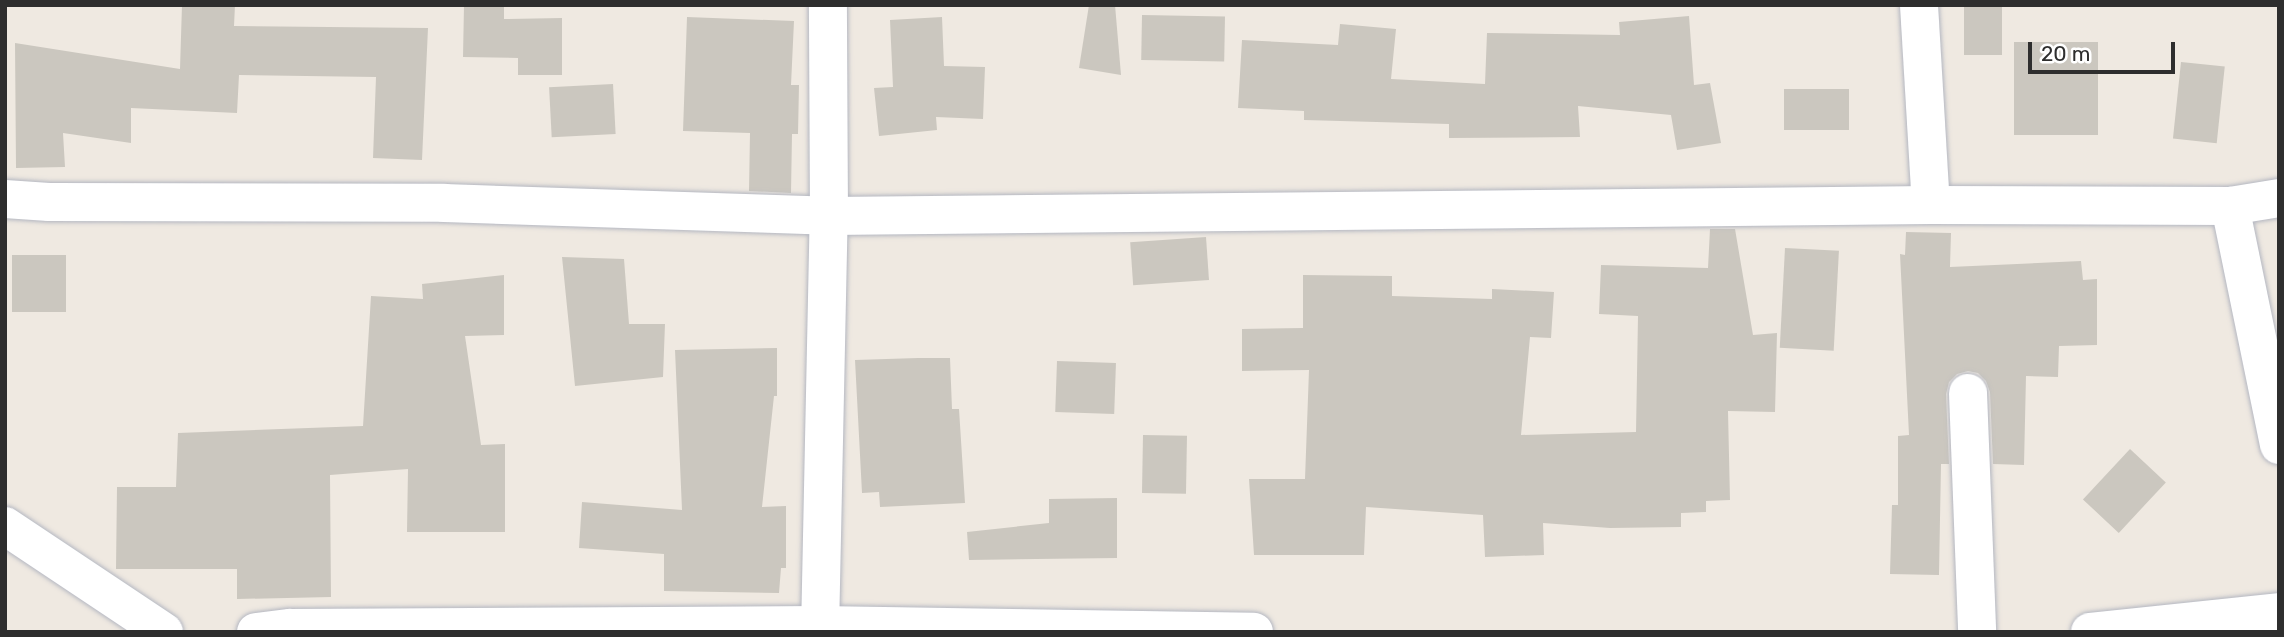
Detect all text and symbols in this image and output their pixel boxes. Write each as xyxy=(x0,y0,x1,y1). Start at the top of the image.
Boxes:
scale bar xyxy=(2032,28,2179,72)
text: 20 m xyxy=(2041,41,2090,66)

